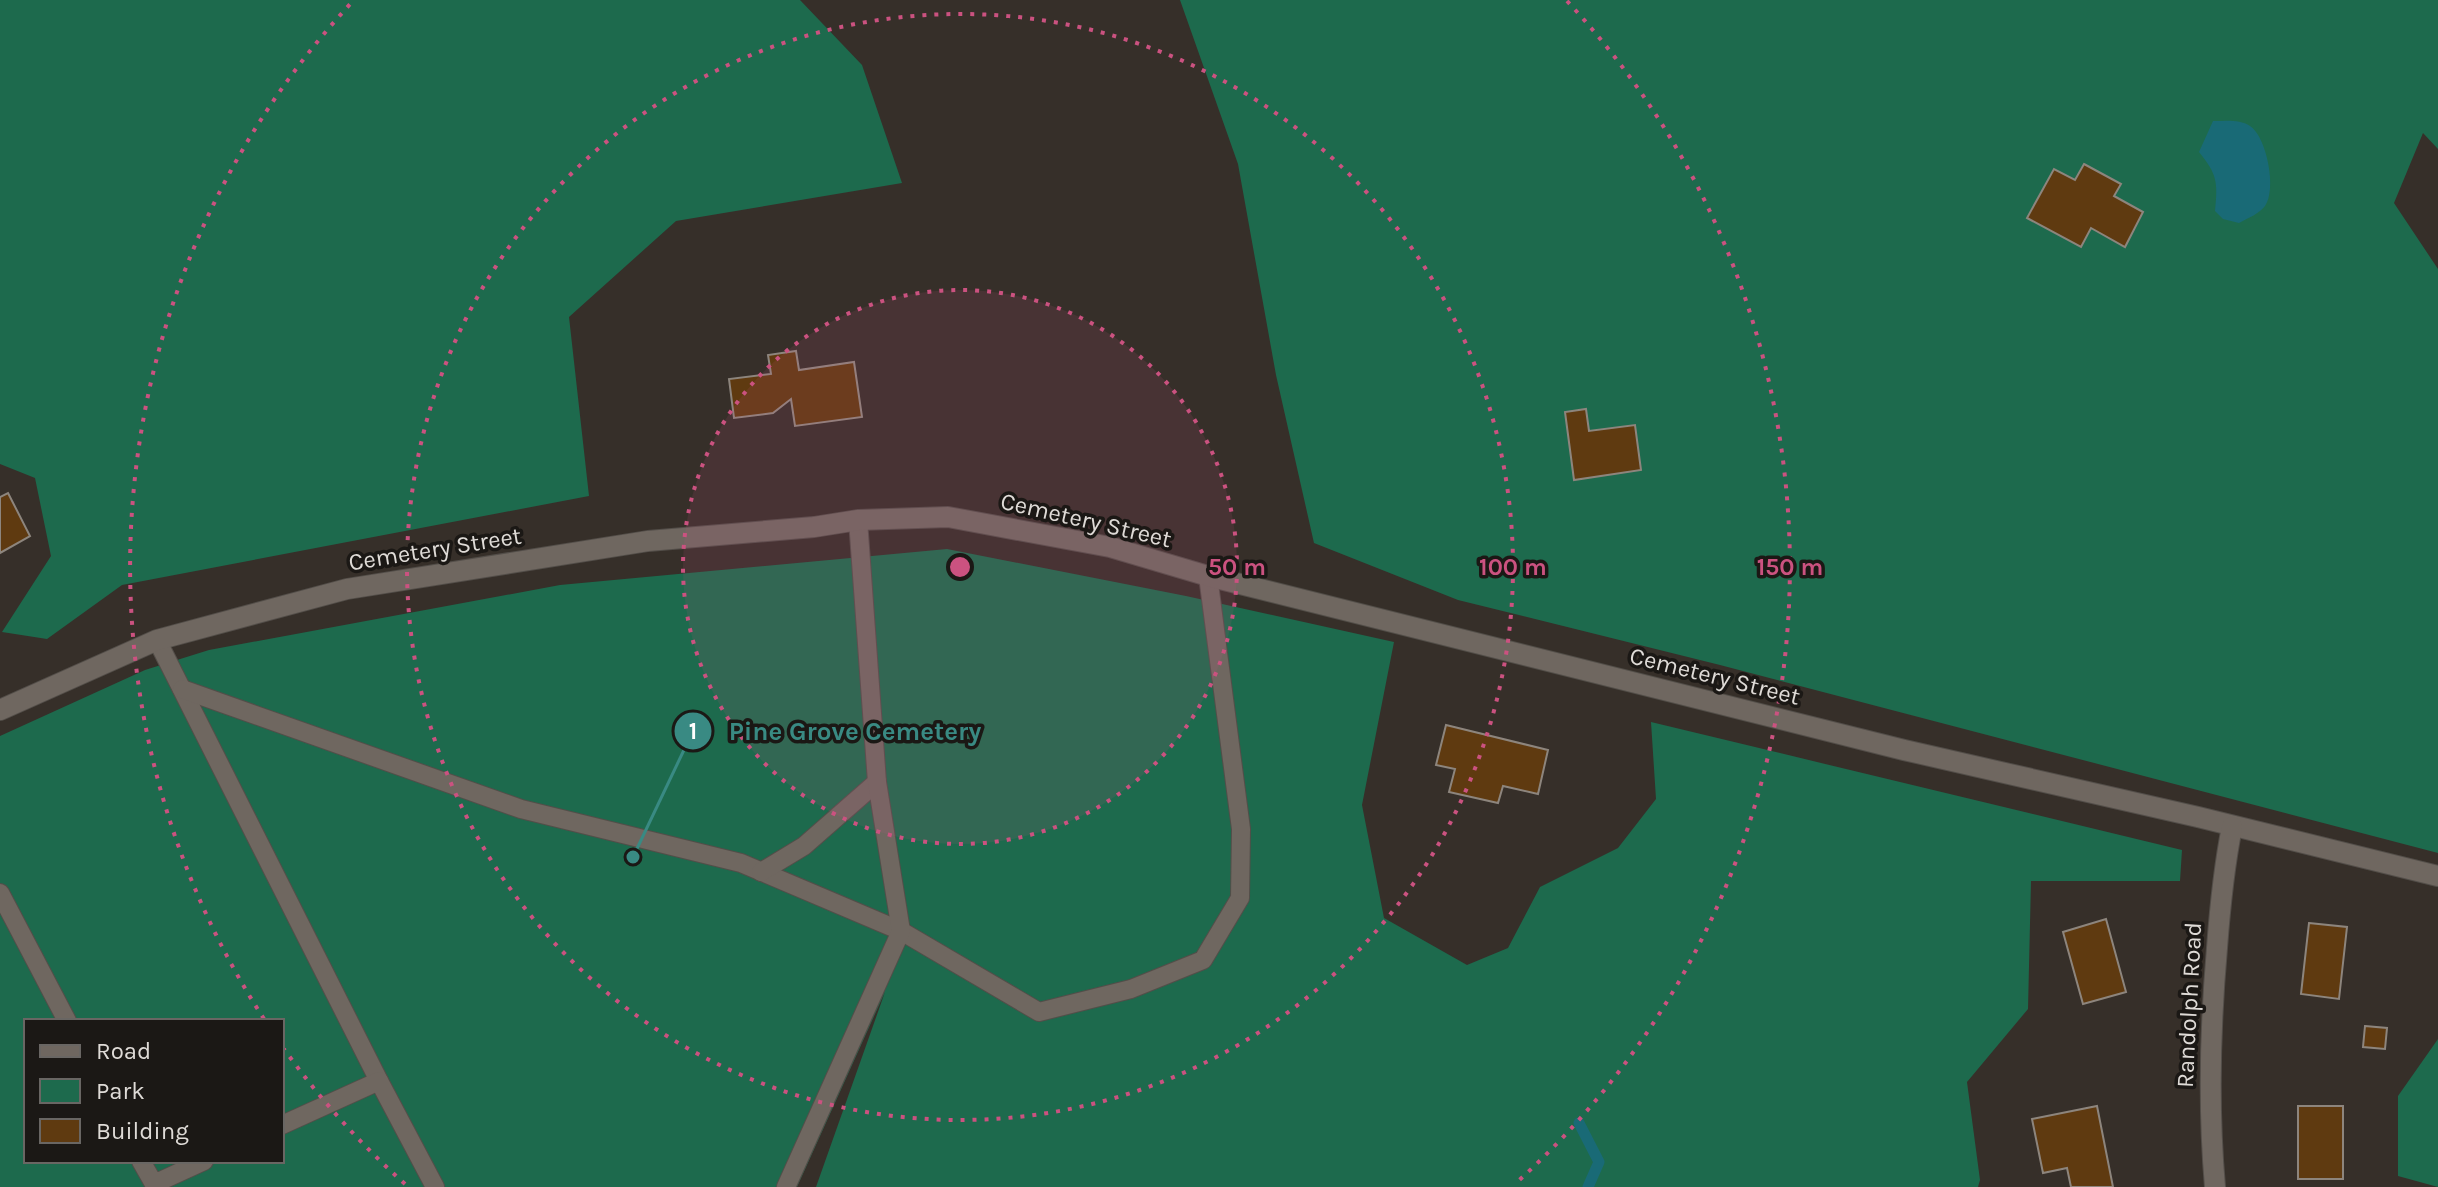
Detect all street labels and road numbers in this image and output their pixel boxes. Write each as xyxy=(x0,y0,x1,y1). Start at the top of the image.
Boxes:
street label: Cemetery Street xyxy=(998,487,1174,553)
street label: Cemetery Street xyxy=(347,522,523,576)
street label: Cemetery Street xyxy=(1627,641,1803,711)
street label: Randolph Road xyxy=(2171,921,2207,1089)

